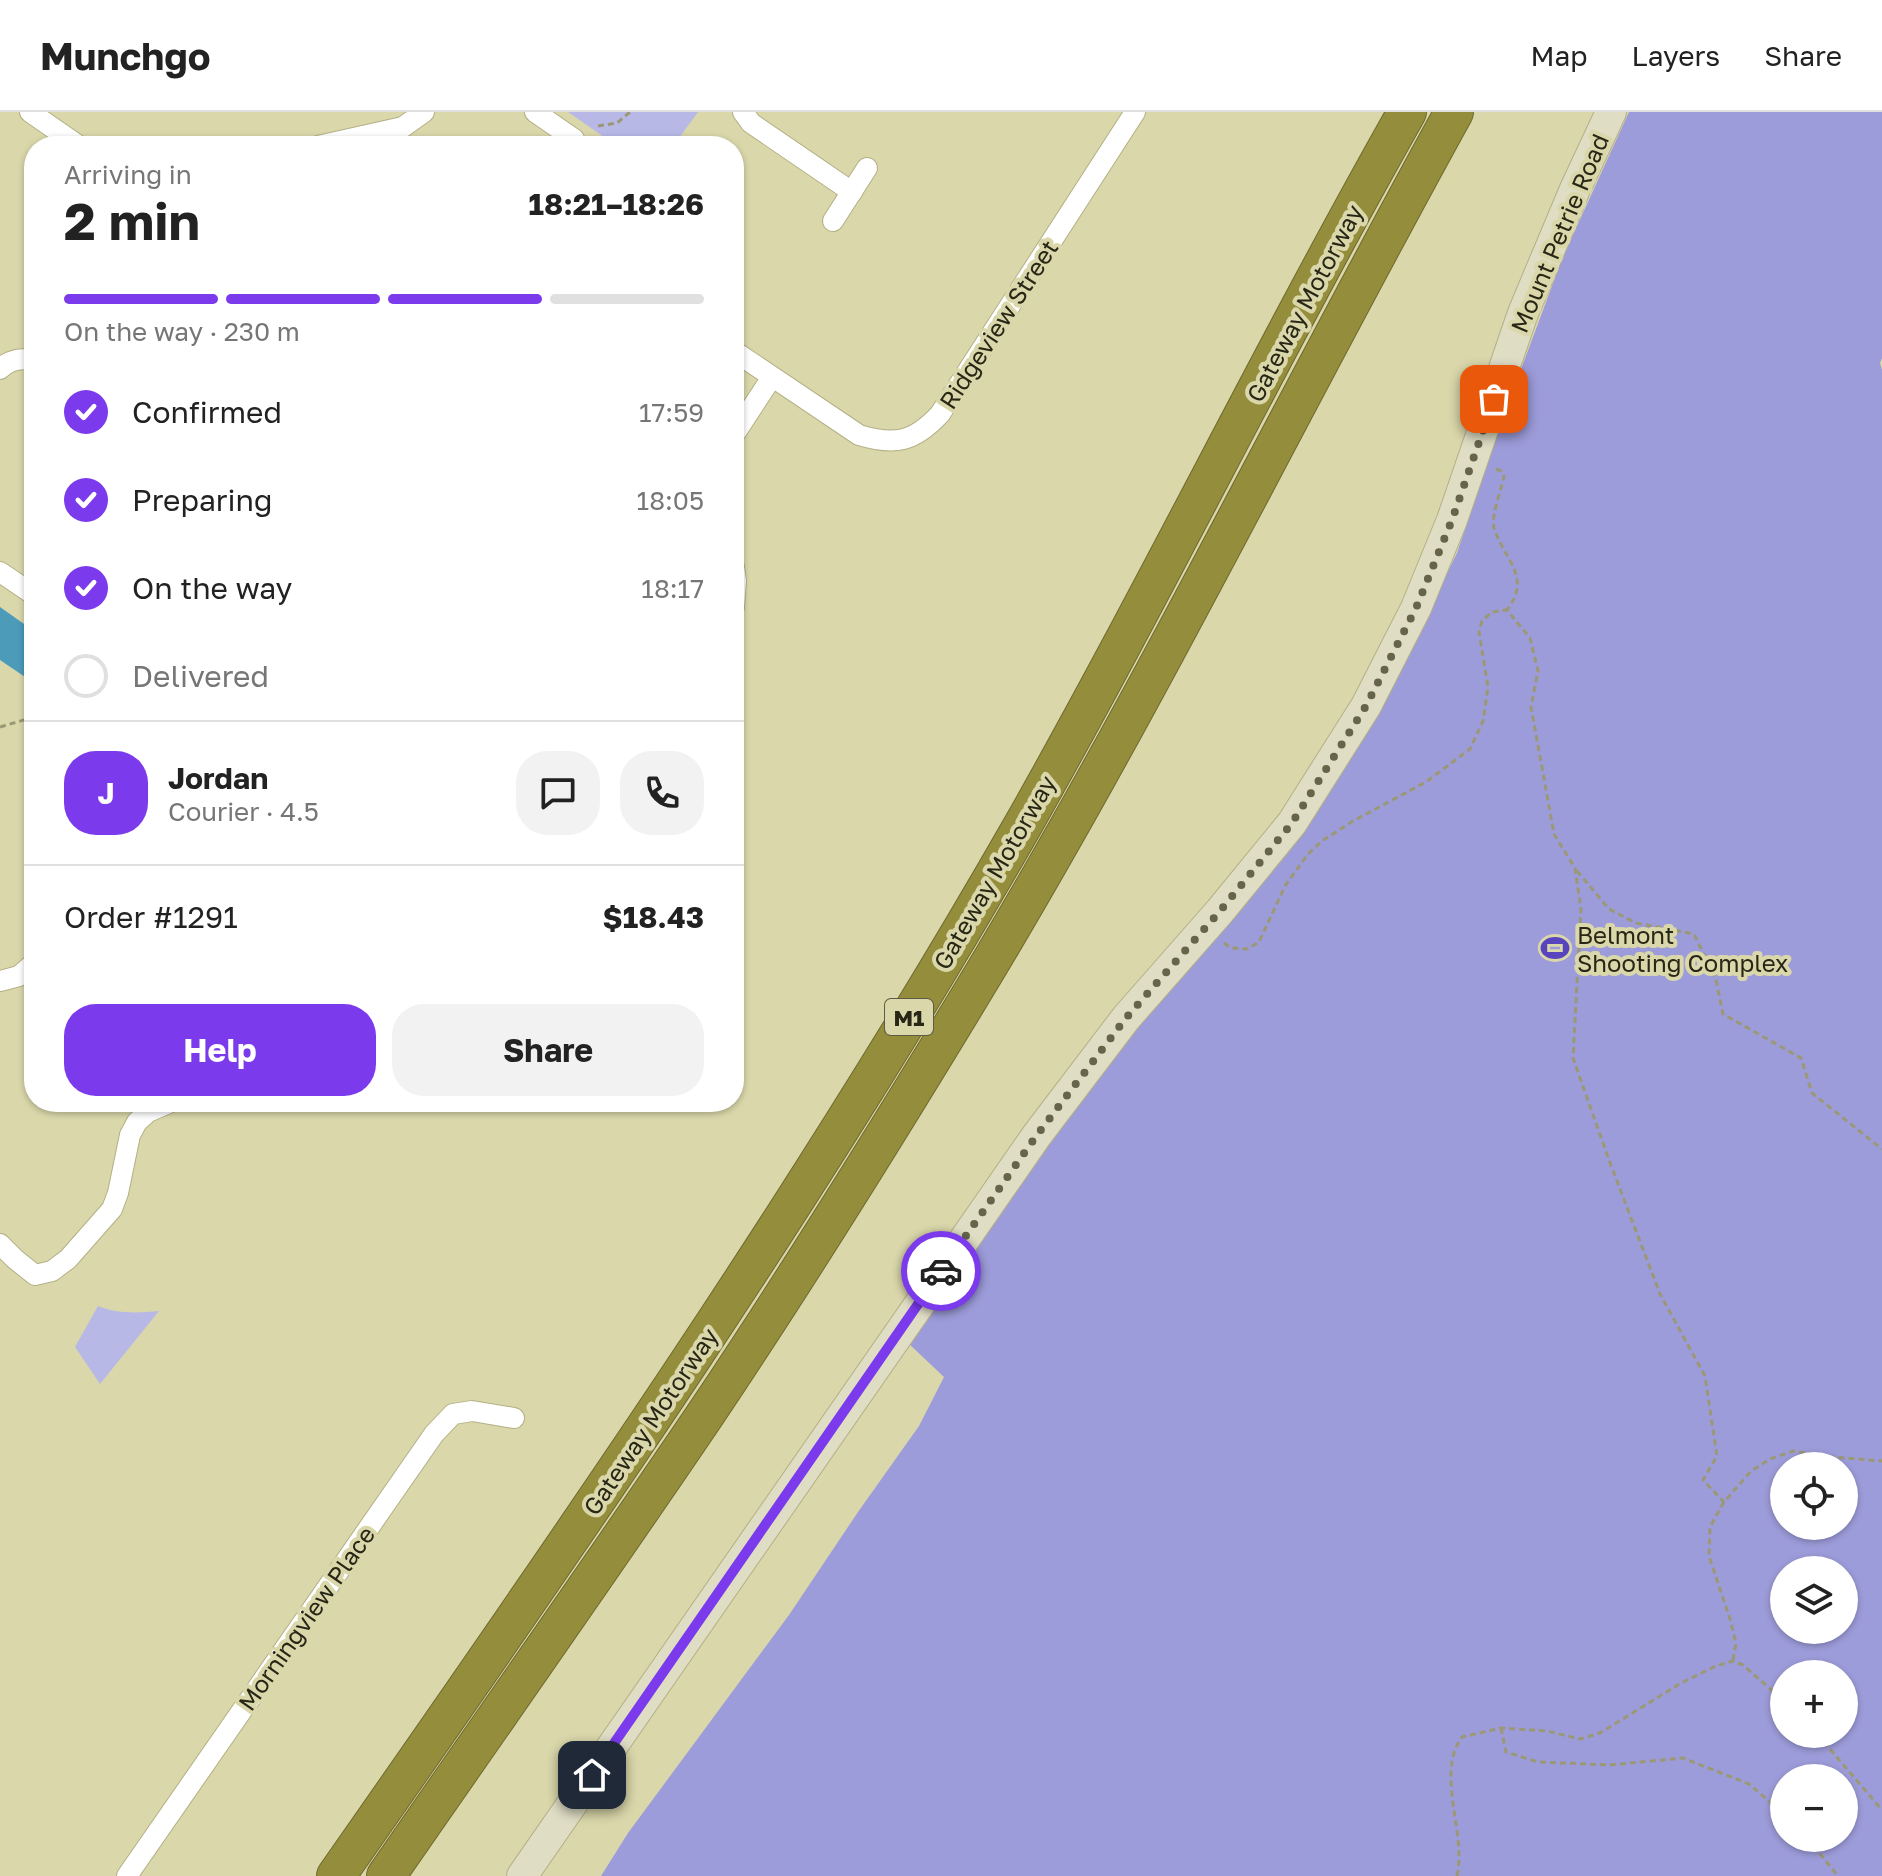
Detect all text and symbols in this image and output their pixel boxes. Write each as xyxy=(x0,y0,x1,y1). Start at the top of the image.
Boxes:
text: Munchgo xyxy=(40,33,210,78)
text: Map xyxy=(1530,39,1588,72)
text: Layers xyxy=(1632,39,1720,72)
text: Share xyxy=(1764,39,1842,72)
street label: Mount Petrie Road xyxy=(1504,129,1614,337)
text: Arriving in xyxy=(64,159,192,190)
text: 18:21–18:26 xyxy=(529,186,704,222)
text: 2 min xyxy=(64,189,200,251)
street label: Gateway Motorway xyxy=(1240,199,1368,407)
street label: Ridgeview Street xyxy=(933,234,1063,414)
text: On the way · 230 m xyxy=(64,316,300,347)
pin xyxy=(1460,365,1528,433)
icon: bag xyxy=(1472,377,1516,421)
icon: check xyxy=(64,390,108,434)
text: Confirmed xyxy=(132,394,282,430)
text: 17:59 xyxy=(639,397,704,428)
icon: check xyxy=(64,478,108,522)
text: Preparing xyxy=(132,482,273,518)
text: 18:05 xyxy=(637,485,704,516)
icon: check xyxy=(64,566,108,610)
text: On the way xyxy=(132,570,292,606)
text: 18:17 xyxy=(641,573,704,604)
text: Delivered xyxy=(132,658,269,694)
button: chat xyxy=(516,751,600,835)
button: phone xyxy=(620,751,704,835)
text: Jordan xyxy=(168,760,268,796)
street label: Gateway Motorway xyxy=(927,770,1061,974)
text: J xyxy=(97,775,115,811)
text: Courier · 4.5 xyxy=(168,796,319,827)
text: Order #1291 xyxy=(64,899,238,935)
text: $18.43 xyxy=(603,899,704,935)
place label: Belmont Shooting Complex xyxy=(1577,920,1788,977)
sports icon: Belmont Shooting Complex xyxy=(1540,933,1570,963)
road number: M1 xyxy=(885,999,933,1035)
button: Help xyxy=(64,1004,376,1096)
button: Share xyxy=(392,1004,704,1096)
courier xyxy=(901,1231,981,1311)
icon: car xyxy=(919,1249,963,1293)
street label: Gateway Motorway xyxy=(577,1322,723,1520)
map controls xyxy=(1770,1452,1858,1852)
button: locate xyxy=(1770,1452,1858,1540)
street label: Morningview Place xyxy=(232,1520,380,1716)
button: layers xyxy=(1770,1556,1858,1644)
button: + xyxy=(1770,1660,1858,1748)
pin xyxy=(558,1741,626,1809)
icon: home xyxy=(570,1753,614,1797)
button: − xyxy=(1770,1764,1858,1852)

